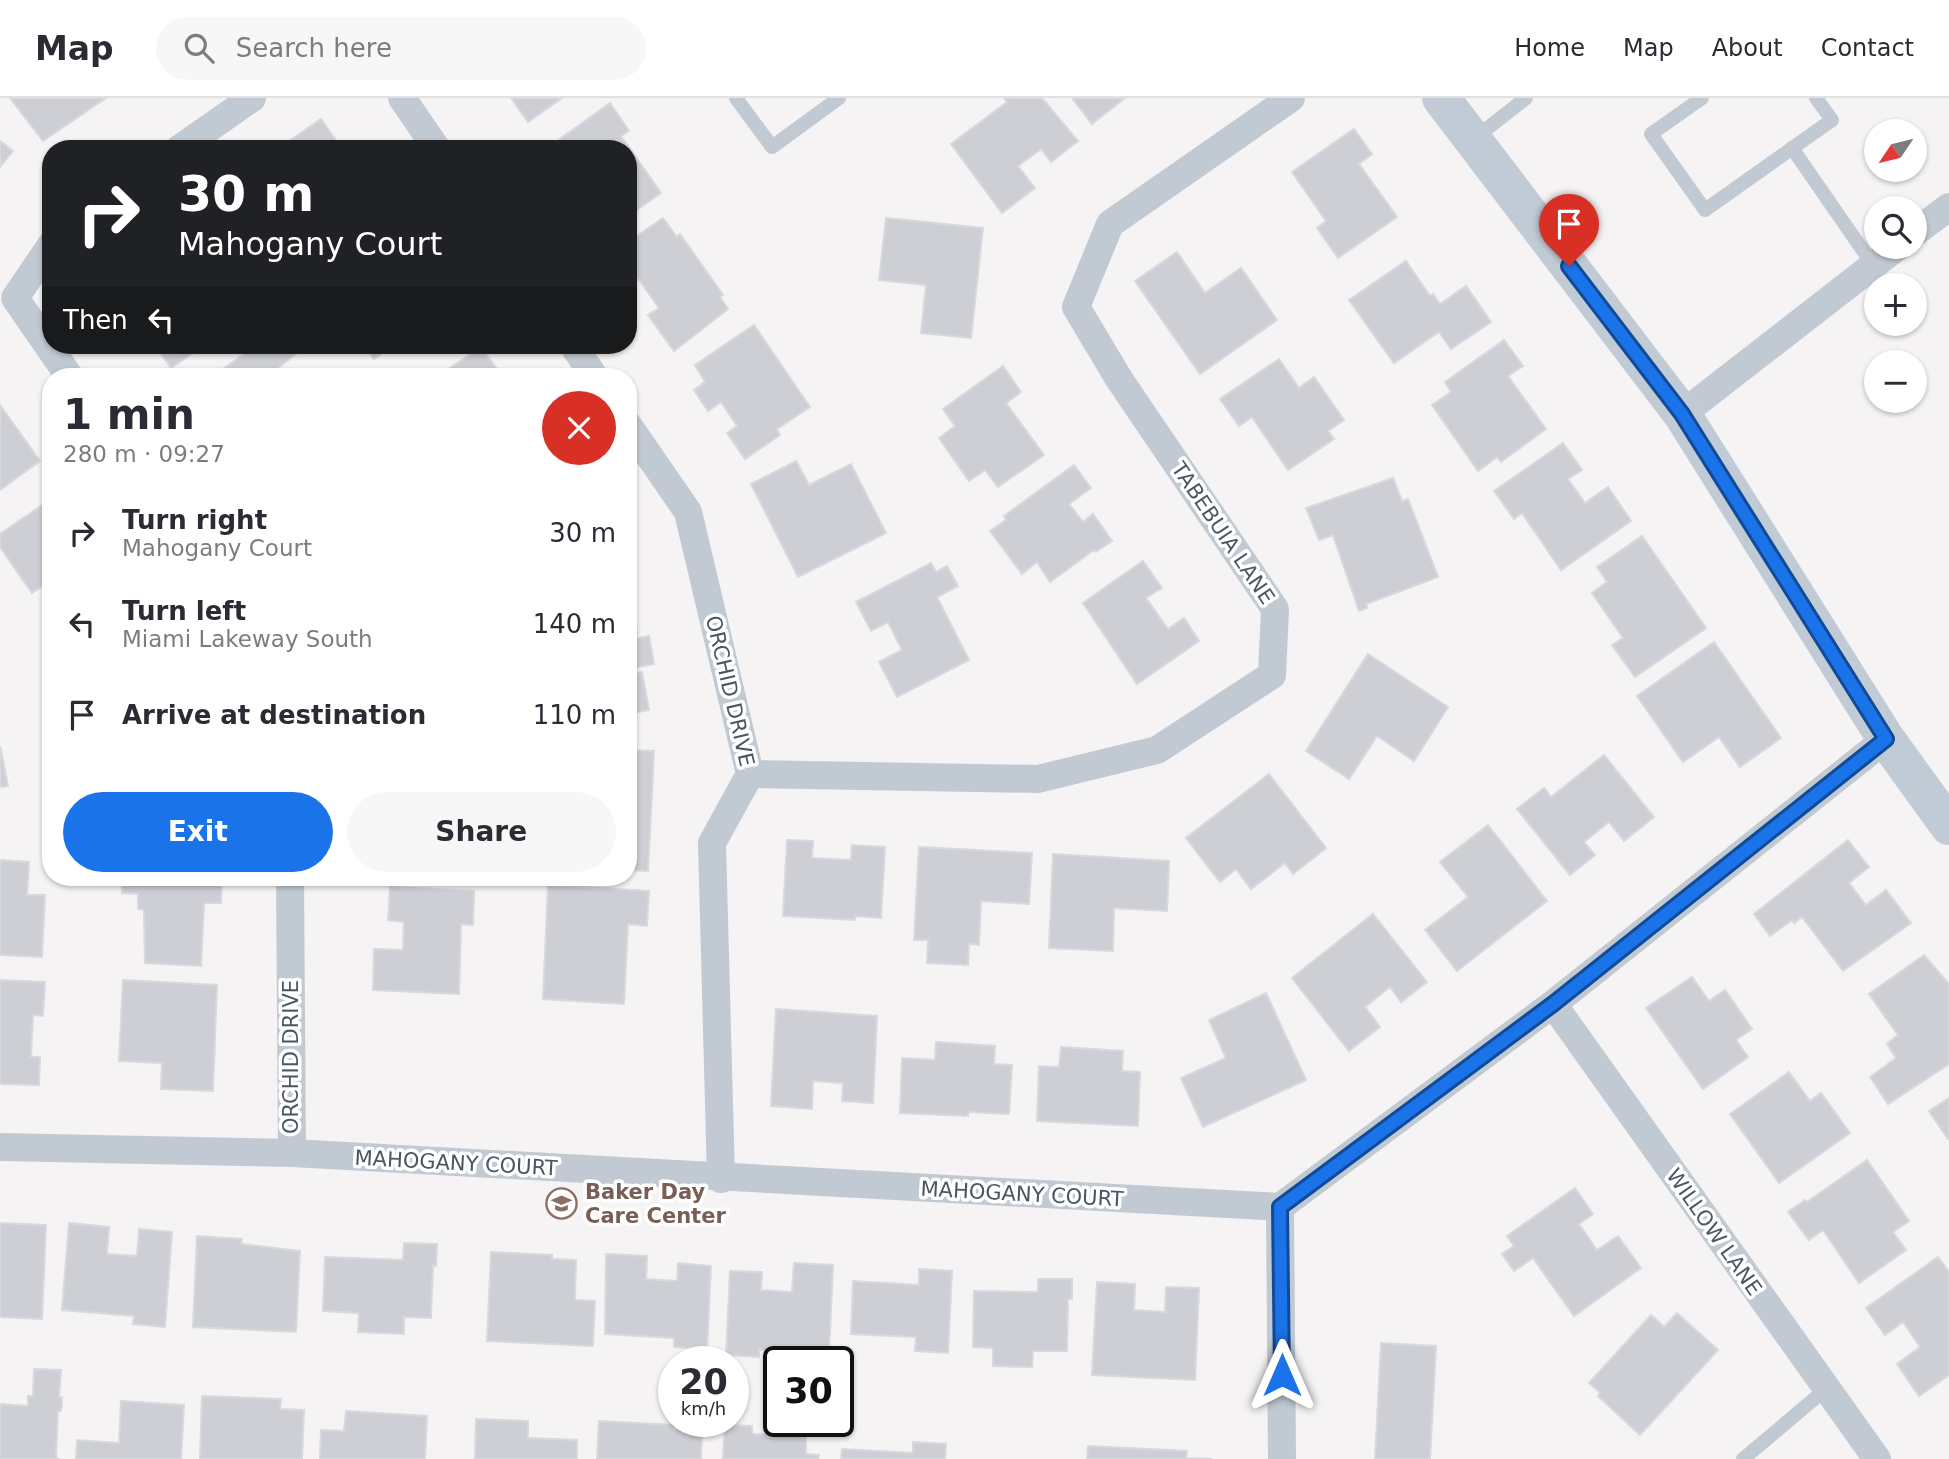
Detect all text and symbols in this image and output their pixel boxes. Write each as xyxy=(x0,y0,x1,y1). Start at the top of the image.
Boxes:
search box xyxy=(156,17,646,80)
text: Map xyxy=(35,29,114,68)
icon: search xyxy=(180,29,218,67)
text: Search here xyxy=(236,33,392,63)
text: Home xyxy=(1514,34,1585,62)
text: Map xyxy=(1623,34,1674,62)
text: About xyxy=(1712,34,1783,62)
text: Contact xyxy=(1821,34,1914,62)
north arrow xyxy=(1864,119,1927,182)
map controls xyxy=(1864,119,1927,413)
text: 30 m xyxy=(178,166,314,223)
icon: right xyxy=(63,168,154,259)
pin xyxy=(1539,194,1599,266)
button: search xyxy=(1864,196,1927,259)
icon: arrive xyxy=(1550,205,1588,243)
text: Mahogany Court xyxy=(178,225,442,263)
button: + xyxy=(1864,273,1927,336)
icon: left xyxy=(142,301,180,339)
text: Then xyxy=(63,305,128,335)
button: − xyxy=(1864,350,1927,413)
text: 1 min xyxy=(63,390,195,439)
button: close xyxy=(542,391,616,465)
text: 280 m · 09:27 xyxy=(63,441,225,467)
street label: TABEBUIA LANE xyxy=(1166,457,1279,608)
text: Turn right xyxy=(122,505,267,535)
icon: right xyxy=(63,514,101,552)
text: 30 m xyxy=(549,518,616,548)
text: Mahogany Court xyxy=(122,535,312,561)
text: Turn left xyxy=(122,596,246,626)
icon: left xyxy=(63,605,101,643)
text: 140 m xyxy=(533,609,616,639)
street label: ORCHID DRIVE xyxy=(701,613,759,769)
text: Miami Lakeway South xyxy=(122,626,373,652)
icon: arrive xyxy=(63,696,101,734)
text: Arrive at destination xyxy=(122,700,426,730)
text: 110 m xyxy=(533,700,616,730)
button: Exit xyxy=(63,792,333,872)
button: Share xyxy=(347,792,616,872)
street label: ORCHID DRIVE xyxy=(279,980,303,1134)
street label: MAHOGANY COURT xyxy=(354,1146,558,1180)
street label: WILLOW LANE xyxy=(1661,1164,1767,1300)
street label: MAHOGANY COURT xyxy=(920,1177,1124,1211)
place label: Baker Day Care Center xyxy=(585,1180,726,1228)
school or university icon: Baker Day Care Center xyxy=(545,1187,579,1221)
position arrow xyxy=(1245,1338,1319,1412)
speed limit sign: 30 xyxy=(763,1346,854,1437)
text: 20 xyxy=(679,1362,728,1402)
text: km/h xyxy=(681,1398,726,1419)

